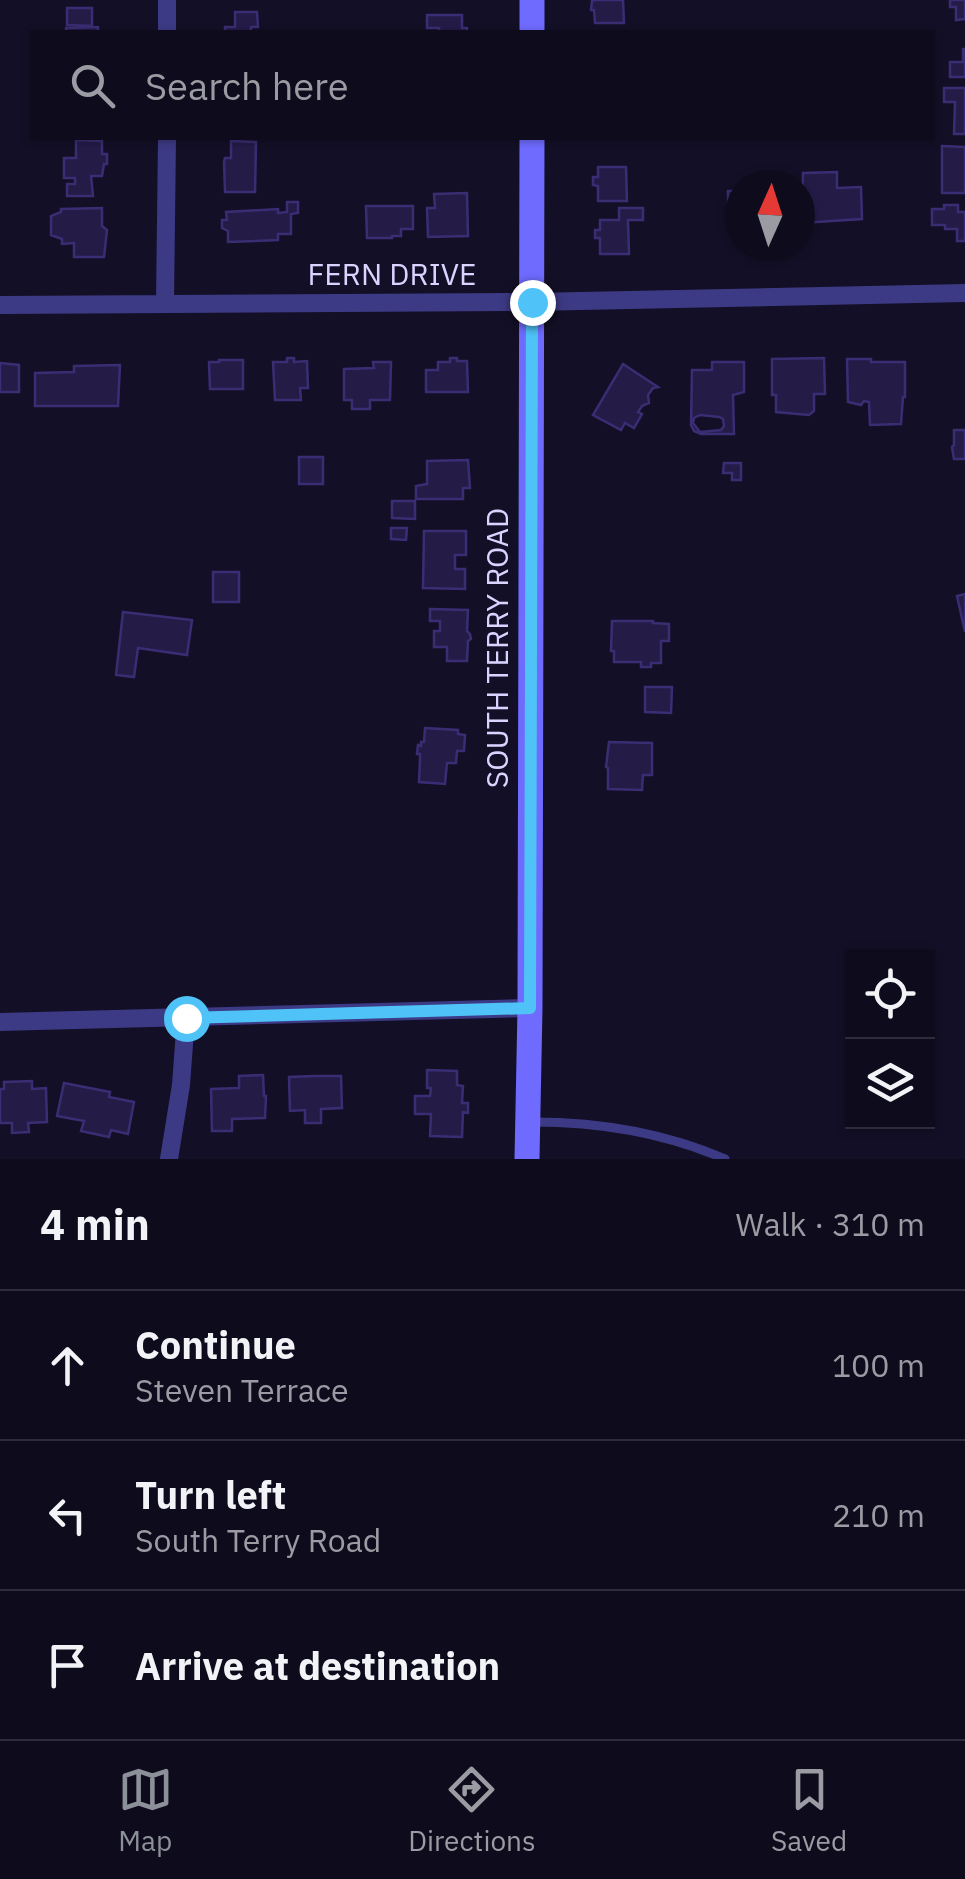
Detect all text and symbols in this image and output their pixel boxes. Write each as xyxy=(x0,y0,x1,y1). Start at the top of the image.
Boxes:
search box xyxy=(30,30,935,140)
icon: search xyxy=(65,58,120,113)
text: Search here xyxy=(145,61,349,110)
north arrow xyxy=(725,170,815,260)
street label: FERN DRIVE xyxy=(308,254,476,293)
route end xyxy=(510,280,556,326)
street label: SOUTH TERRY ROAD xyxy=(477,508,516,788)
map controls xyxy=(845,949,935,1129)
button: locate xyxy=(845,949,935,1039)
route start xyxy=(164,996,210,1042)
button: layers xyxy=(845,1039,935,1129)
text: 4 min xyxy=(40,1197,150,1252)
text: Walk · 310 m xyxy=(736,1203,925,1245)
text: Continue xyxy=(135,1320,296,1369)
icon: ahead xyxy=(40,1338,95,1393)
text: 100 m xyxy=(832,1344,925,1386)
text: Steven Terrace xyxy=(135,1369,349,1411)
text: Turn left xyxy=(135,1470,286,1519)
icon: left xyxy=(40,1488,95,1543)
text: 210 m xyxy=(832,1494,925,1536)
text: South Terry Road xyxy=(135,1519,381,1561)
icon: arrive xyxy=(40,1638,95,1693)
text: Arrive at destination xyxy=(135,1641,500,1690)
tab: Map xyxy=(118,1762,173,1859)
tab: Directions xyxy=(408,1762,536,1859)
tab: Saved xyxy=(771,1762,847,1859)

